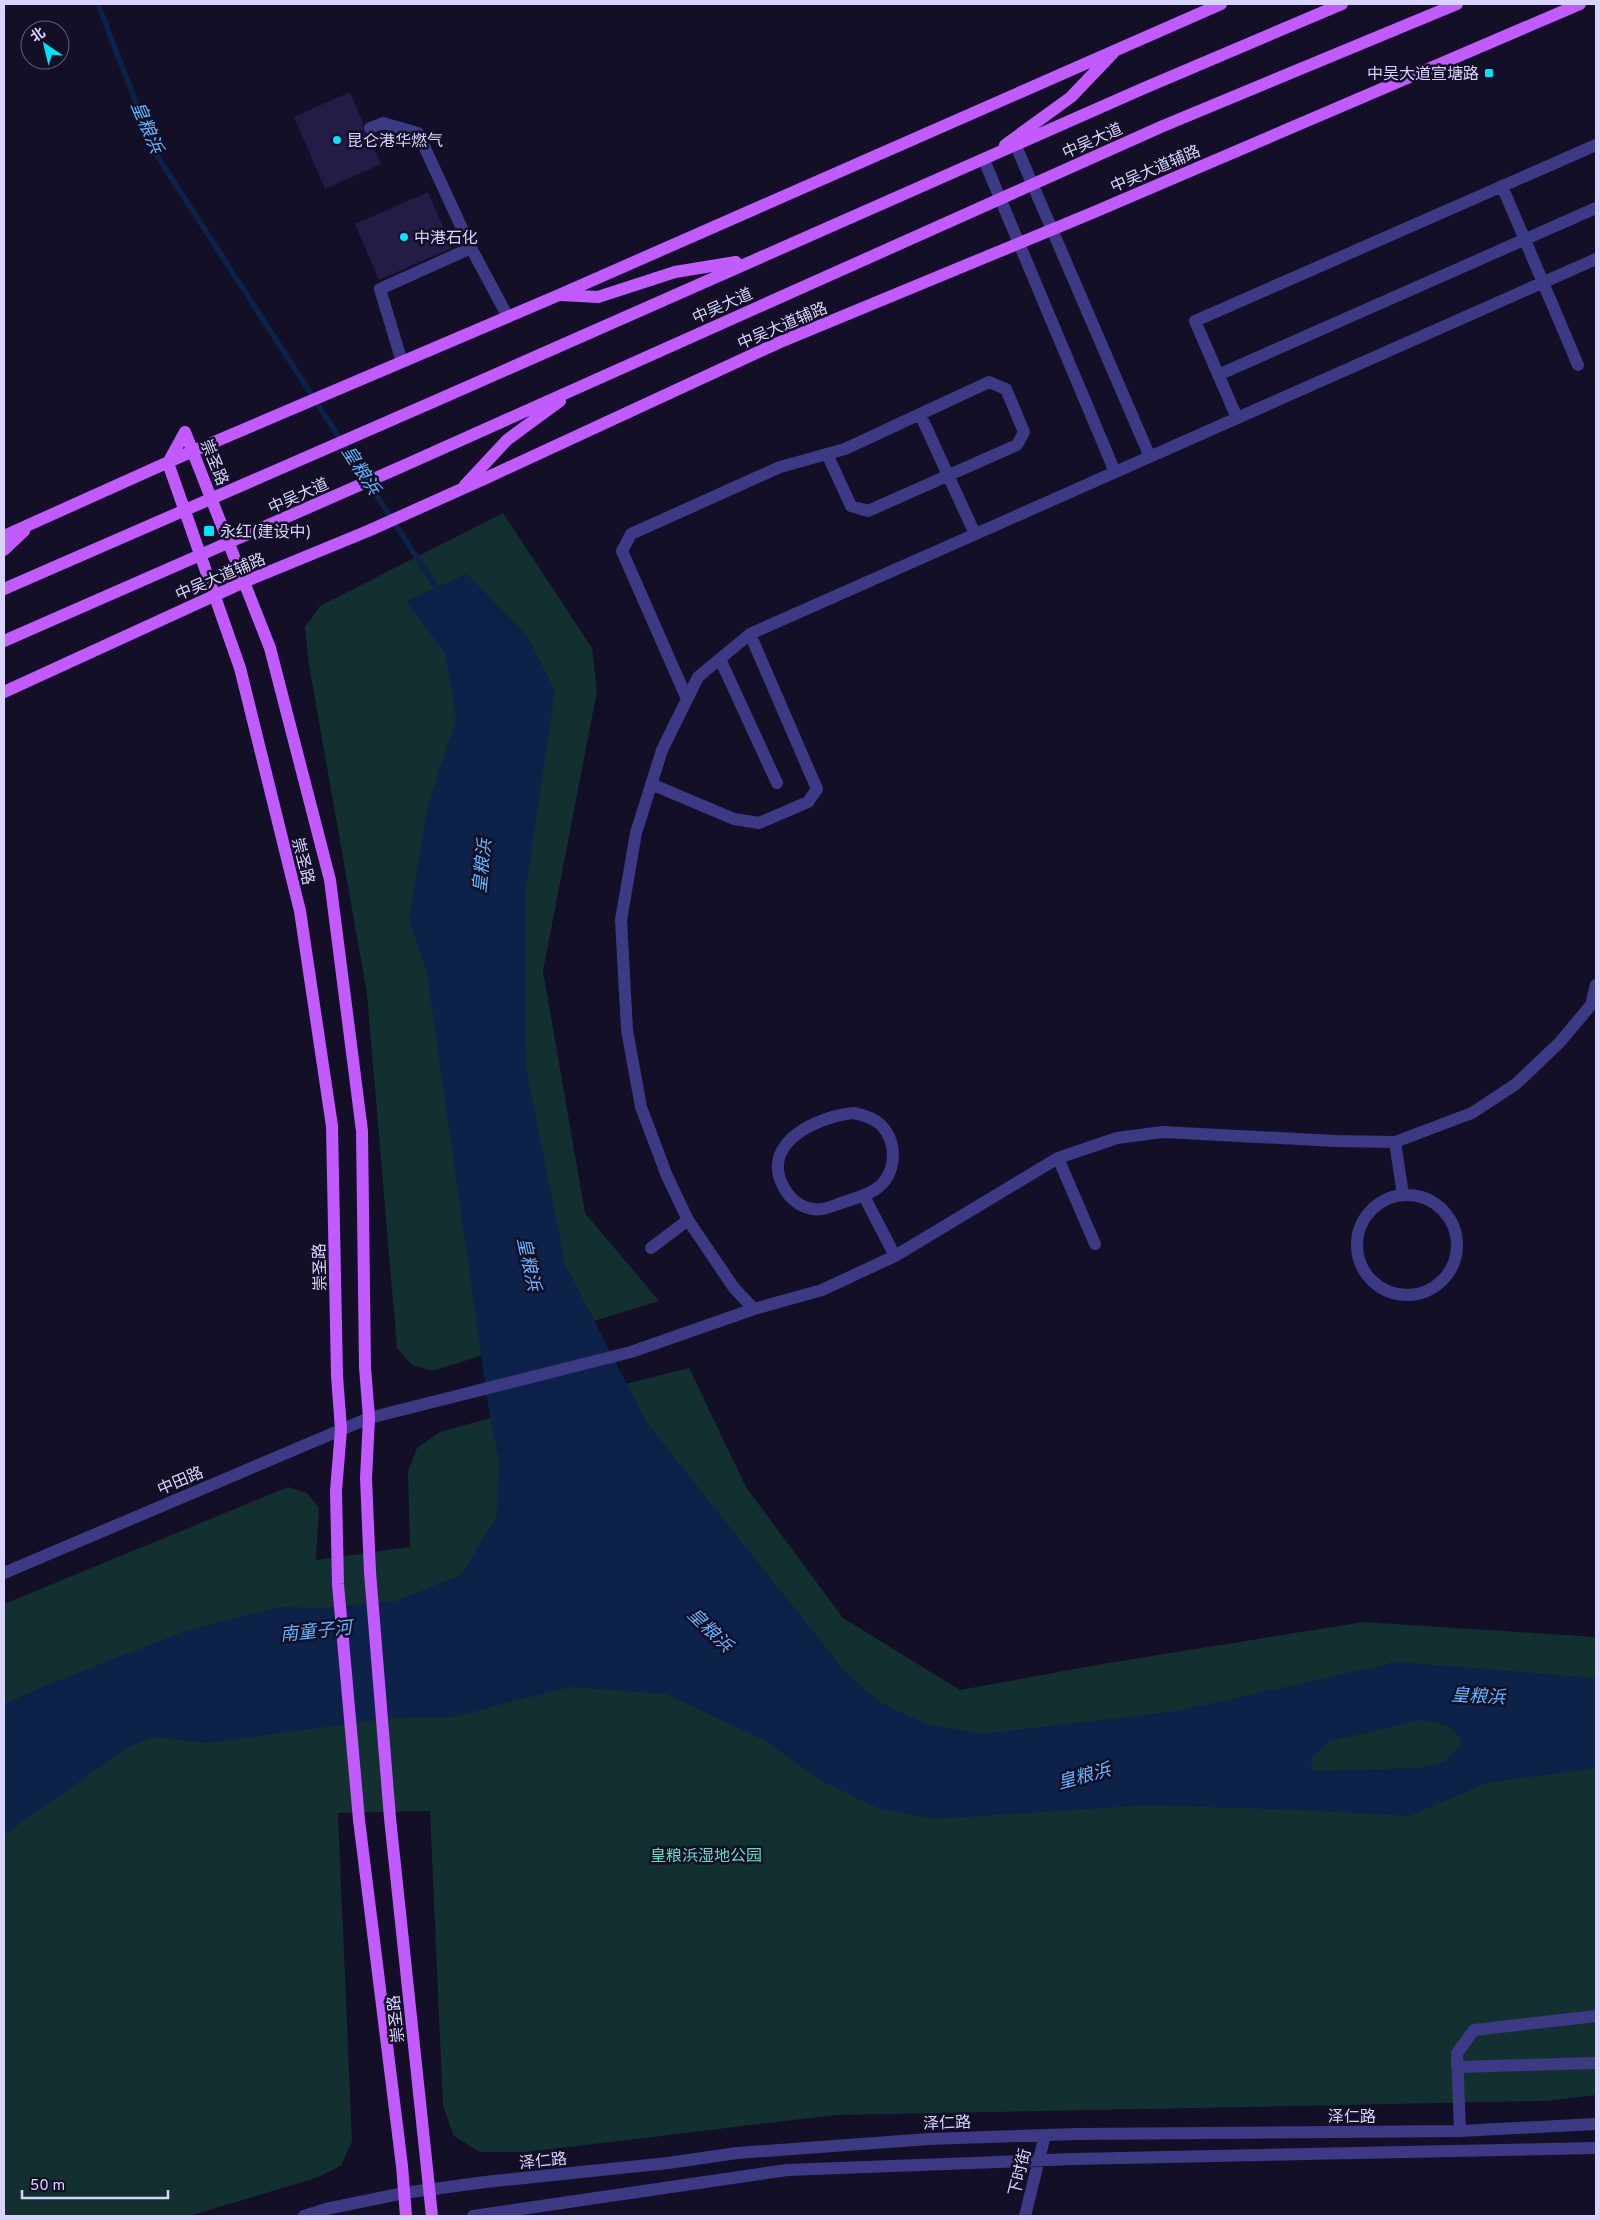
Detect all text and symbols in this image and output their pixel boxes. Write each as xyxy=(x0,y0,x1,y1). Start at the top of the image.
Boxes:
north arrow xyxy=(20,20,70,70)
text: 北 xyxy=(28,25,49,47)
place label: 中吴大道宣塘路 xyxy=(1367,65,1479,85)
marker: 中吴大道宣塘路 xyxy=(1483,67,1495,79)
water label: 皇粮浜 xyxy=(124,98,168,159)
street label: 中吴大道 xyxy=(1060,120,1126,164)
place label: 昆仑港华燃气 xyxy=(347,132,443,152)
marker: 昆仑港华燃气 xyxy=(331,134,343,146)
street label: 中吴大道辅路 xyxy=(1108,142,1204,198)
place label: 中港石化 xyxy=(414,229,478,249)
marker: 中港石化 xyxy=(398,231,410,243)
street label: 中吴大道 xyxy=(690,285,756,329)
street label: 中吴大道辅路 xyxy=(735,299,831,355)
street label: 崇圣路 xyxy=(195,437,231,489)
water label: 皇粮浜 xyxy=(335,442,385,501)
street label: 中吴大道 xyxy=(266,475,332,519)
place label: 永红(建设中) xyxy=(220,523,311,543)
marker: 永红(建设中) xyxy=(202,524,216,538)
street label: 中吴大道辅路 xyxy=(173,550,269,606)
street label: 崇圣路 xyxy=(287,836,318,887)
water label: 皇粮浜 xyxy=(469,836,498,894)
water label: 皇粮浜 xyxy=(511,1236,545,1295)
street label: 崇圣路 xyxy=(311,1243,331,1291)
street label: 中田路 xyxy=(155,1463,207,1500)
water label: 皇粮浜 xyxy=(682,1604,738,1659)
water label: 南童子河 xyxy=(279,1617,356,1648)
water label: 皇粮浜 xyxy=(1450,1685,1507,1710)
water label: 皇粮浜 xyxy=(1055,1759,1115,1796)
park label: 皇粮浜湿地公园 xyxy=(650,1847,762,1867)
street label: 崇圣路 xyxy=(385,1994,409,2044)
street label: 泽仁路 xyxy=(1328,2108,1376,2128)
street label: 泽仁路 xyxy=(923,2113,971,2135)
street label: 下时街 xyxy=(1005,2147,1036,2198)
street label: 泽仁路 xyxy=(518,2150,568,2174)
scale bar xyxy=(22,2168,169,2200)
text: 50 m xyxy=(30,2177,65,2196)

